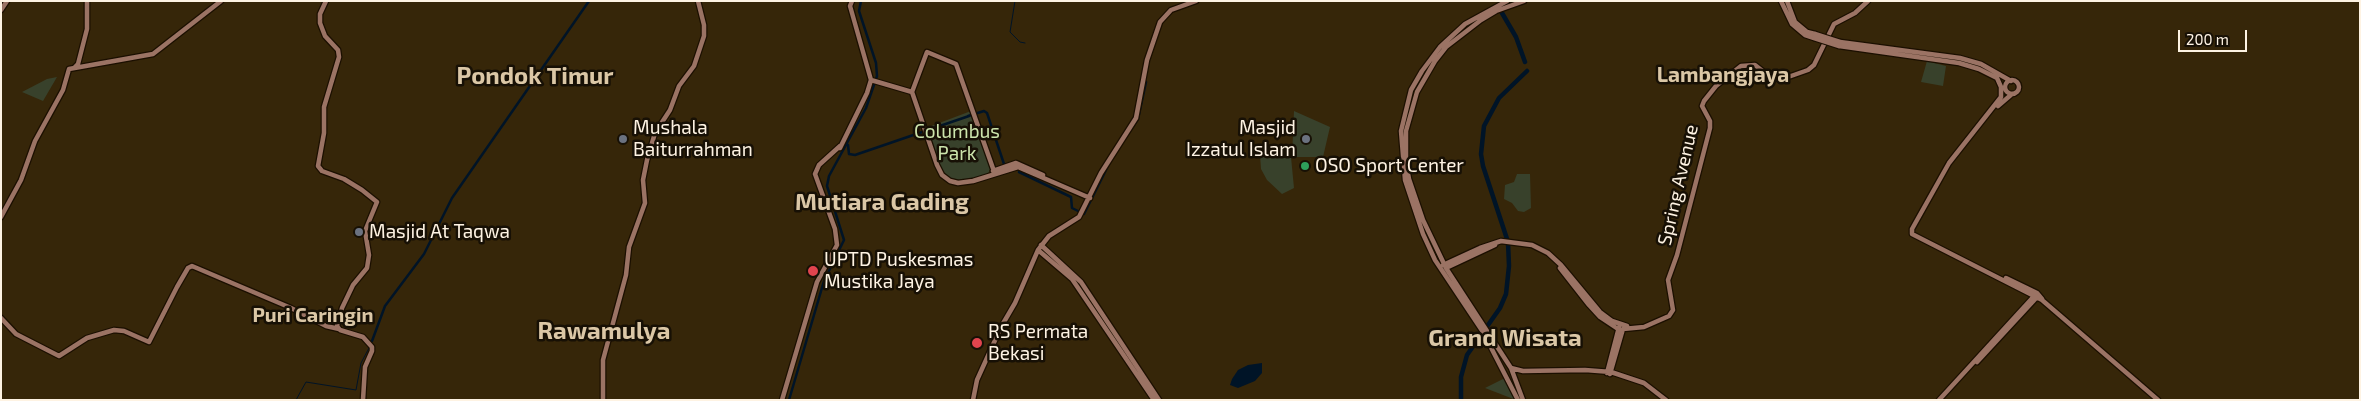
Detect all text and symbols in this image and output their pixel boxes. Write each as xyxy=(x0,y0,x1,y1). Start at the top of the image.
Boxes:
scale bar xyxy=(2181,20,2250,52)
text: 200 m xyxy=(2186,30,2229,48)
district label: Pondok Timur xyxy=(456,62,614,90)
district label: Lambangjaya xyxy=(1657,62,1789,88)
place label: Mushala Baiturrahman xyxy=(633,117,753,161)
place label: Masjid Izzatul Islam xyxy=(1186,117,1296,161)
park label: Columbus Park xyxy=(914,121,1000,165)
street label: Spring Avenue xyxy=(1653,122,1703,248)
marker: Mushala Baiturrahman xyxy=(617,133,629,145)
marker: Masjid Izzatul Islam xyxy=(1300,133,1312,145)
place label: OSO Sport Center xyxy=(1315,155,1464,177)
marker: OSO Sport Center xyxy=(1299,160,1311,172)
district label: Mutiara Gading xyxy=(795,188,969,216)
place label: Masjid At Taqwa xyxy=(369,221,510,243)
marker: Masjid At Taqwa xyxy=(353,226,365,238)
place label: UPTD Puskesmas Mustika Jaya xyxy=(824,249,973,293)
marker: UPTD Puskesmas Mustika Jaya xyxy=(806,264,820,278)
district label: Puri Caringin xyxy=(253,303,373,327)
district label: Rawamulya xyxy=(538,317,670,345)
place label: RS Permata Bekasi xyxy=(988,321,1088,365)
district label: Grand Wisata xyxy=(1428,324,1582,352)
marker: RS Permata Bekasi xyxy=(970,336,984,350)

